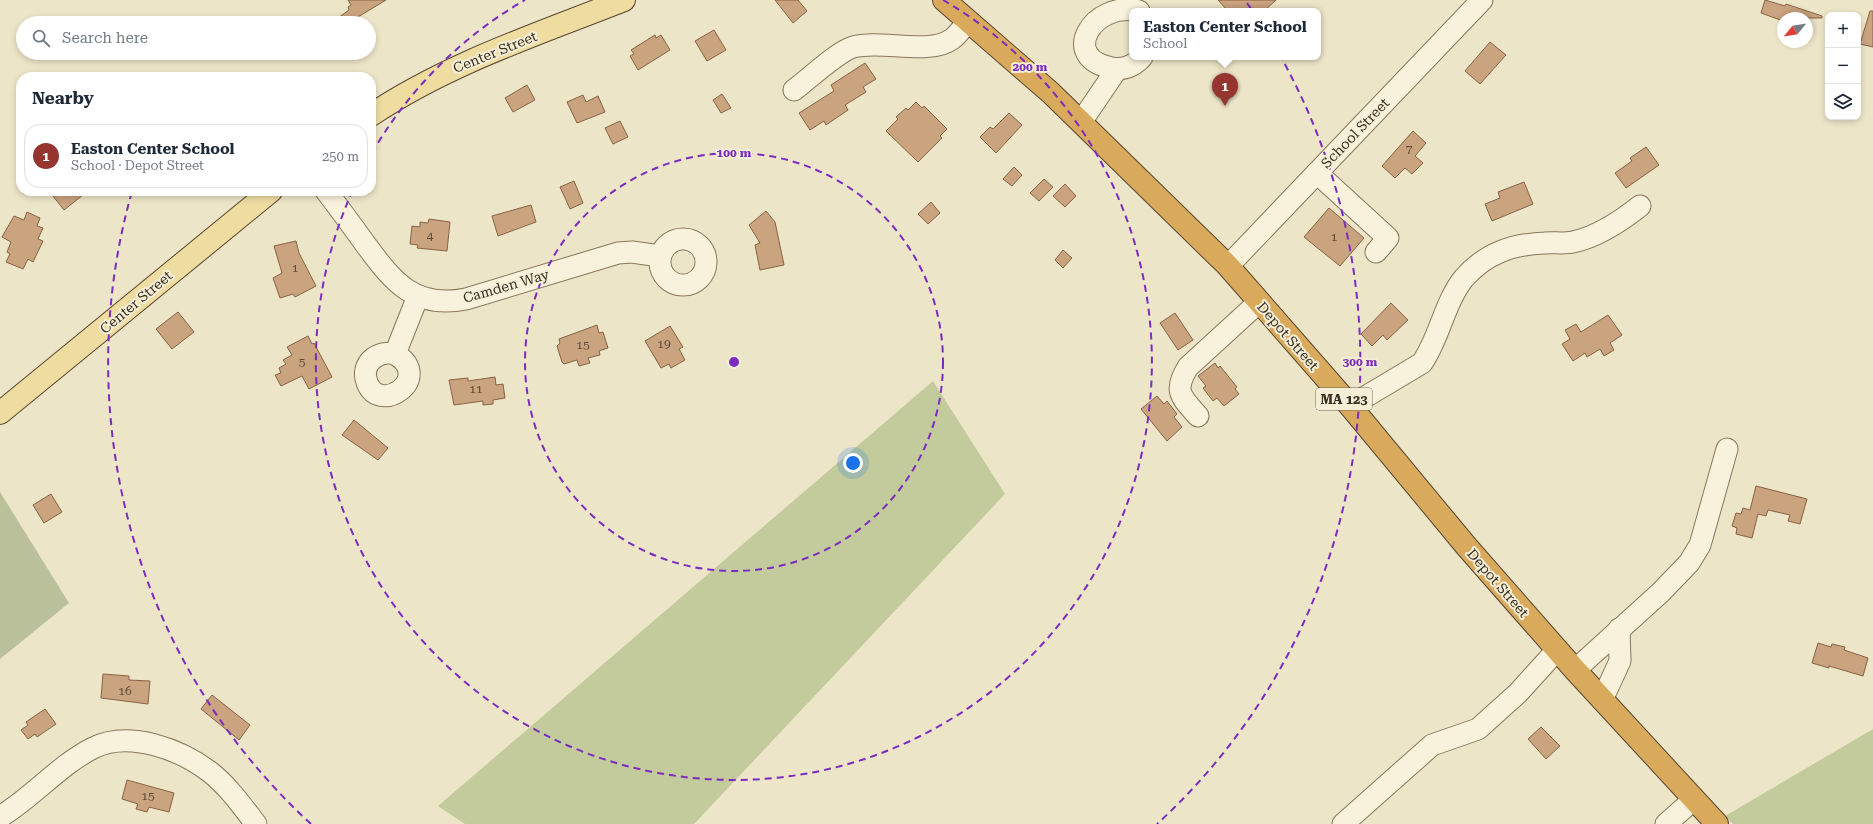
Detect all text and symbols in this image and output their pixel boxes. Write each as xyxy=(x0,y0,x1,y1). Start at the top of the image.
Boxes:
popup xyxy=(1129,8,1321,60)
north arrow xyxy=(1777,12,1813,48)
map controls xyxy=(1825,12,1861,120)
button: + xyxy=(1825,12,1861,48)
search box xyxy=(16,16,376,60)
text: Easton Center School xyxy=(1143,18,1307,36)
icon: search xyxy=(30,27,52,49)
street label: Center Street xyxy=(451,28,539,76)
text: Search here xyxy=(62,29,148,47)
text: School xyxy=(1143,36,1187,51)
button: − xyxy=(1825,48,1861,84)
text: 200 m xyxy=(1013,60,1048,74)
pin: 1 xyxy=(1212,73,1238,106)
button: layers xyxy=(1825,84,1861,120)
text: Nearby xyxy=(32,88,94,108)
street label: School Street xyxy=(1318,95,1392,171)
text: Easton Center School xyxy=(71,140,235,158)
house number: 7 xyxy=(1406,142,1413,156)
text: 100 m xyxy=(717,146,752,160)
text: 1 xyxy=(42,149,50,164)
text: 250 m xyxy=(322,149,359,164)
text: School · Depot Street xyxy=(71,158,204,173)
house number: 4 xyxy=(427,229,434,243)
house number: 1 xyxy=(1331,230,1338,244)
house number: 1 xyxy=(292,261,299,275)
street label: Camden Way xyxy=(461,266,552,306)
street label: Center Street xyxy=(97,267,175,337)
street label: Depot Street xyxy=(1254,299,1322,373)
house number: 19 xyxy=(657,337,671,351)
house number: 15 xyxy=(576,338,590,352)
house number: 5 xyxy=(299,355,306,369)
centre of rings xyxy=(727,355,741,369)
text: 300 m xyxy=(1343,355,1378,369)
house number: 11 xyxy=(469,382,483,396)
road number: MA 123 xyxy=(1316,388,1372,410)
your location xyxy=(843,453,863,473)
street label: Depot Street xyxy=(1464,546,1532,620)
house number: 16 xyxy=(118,684,132,698)
house number: 15 xyxy=(141,789,155,803)

